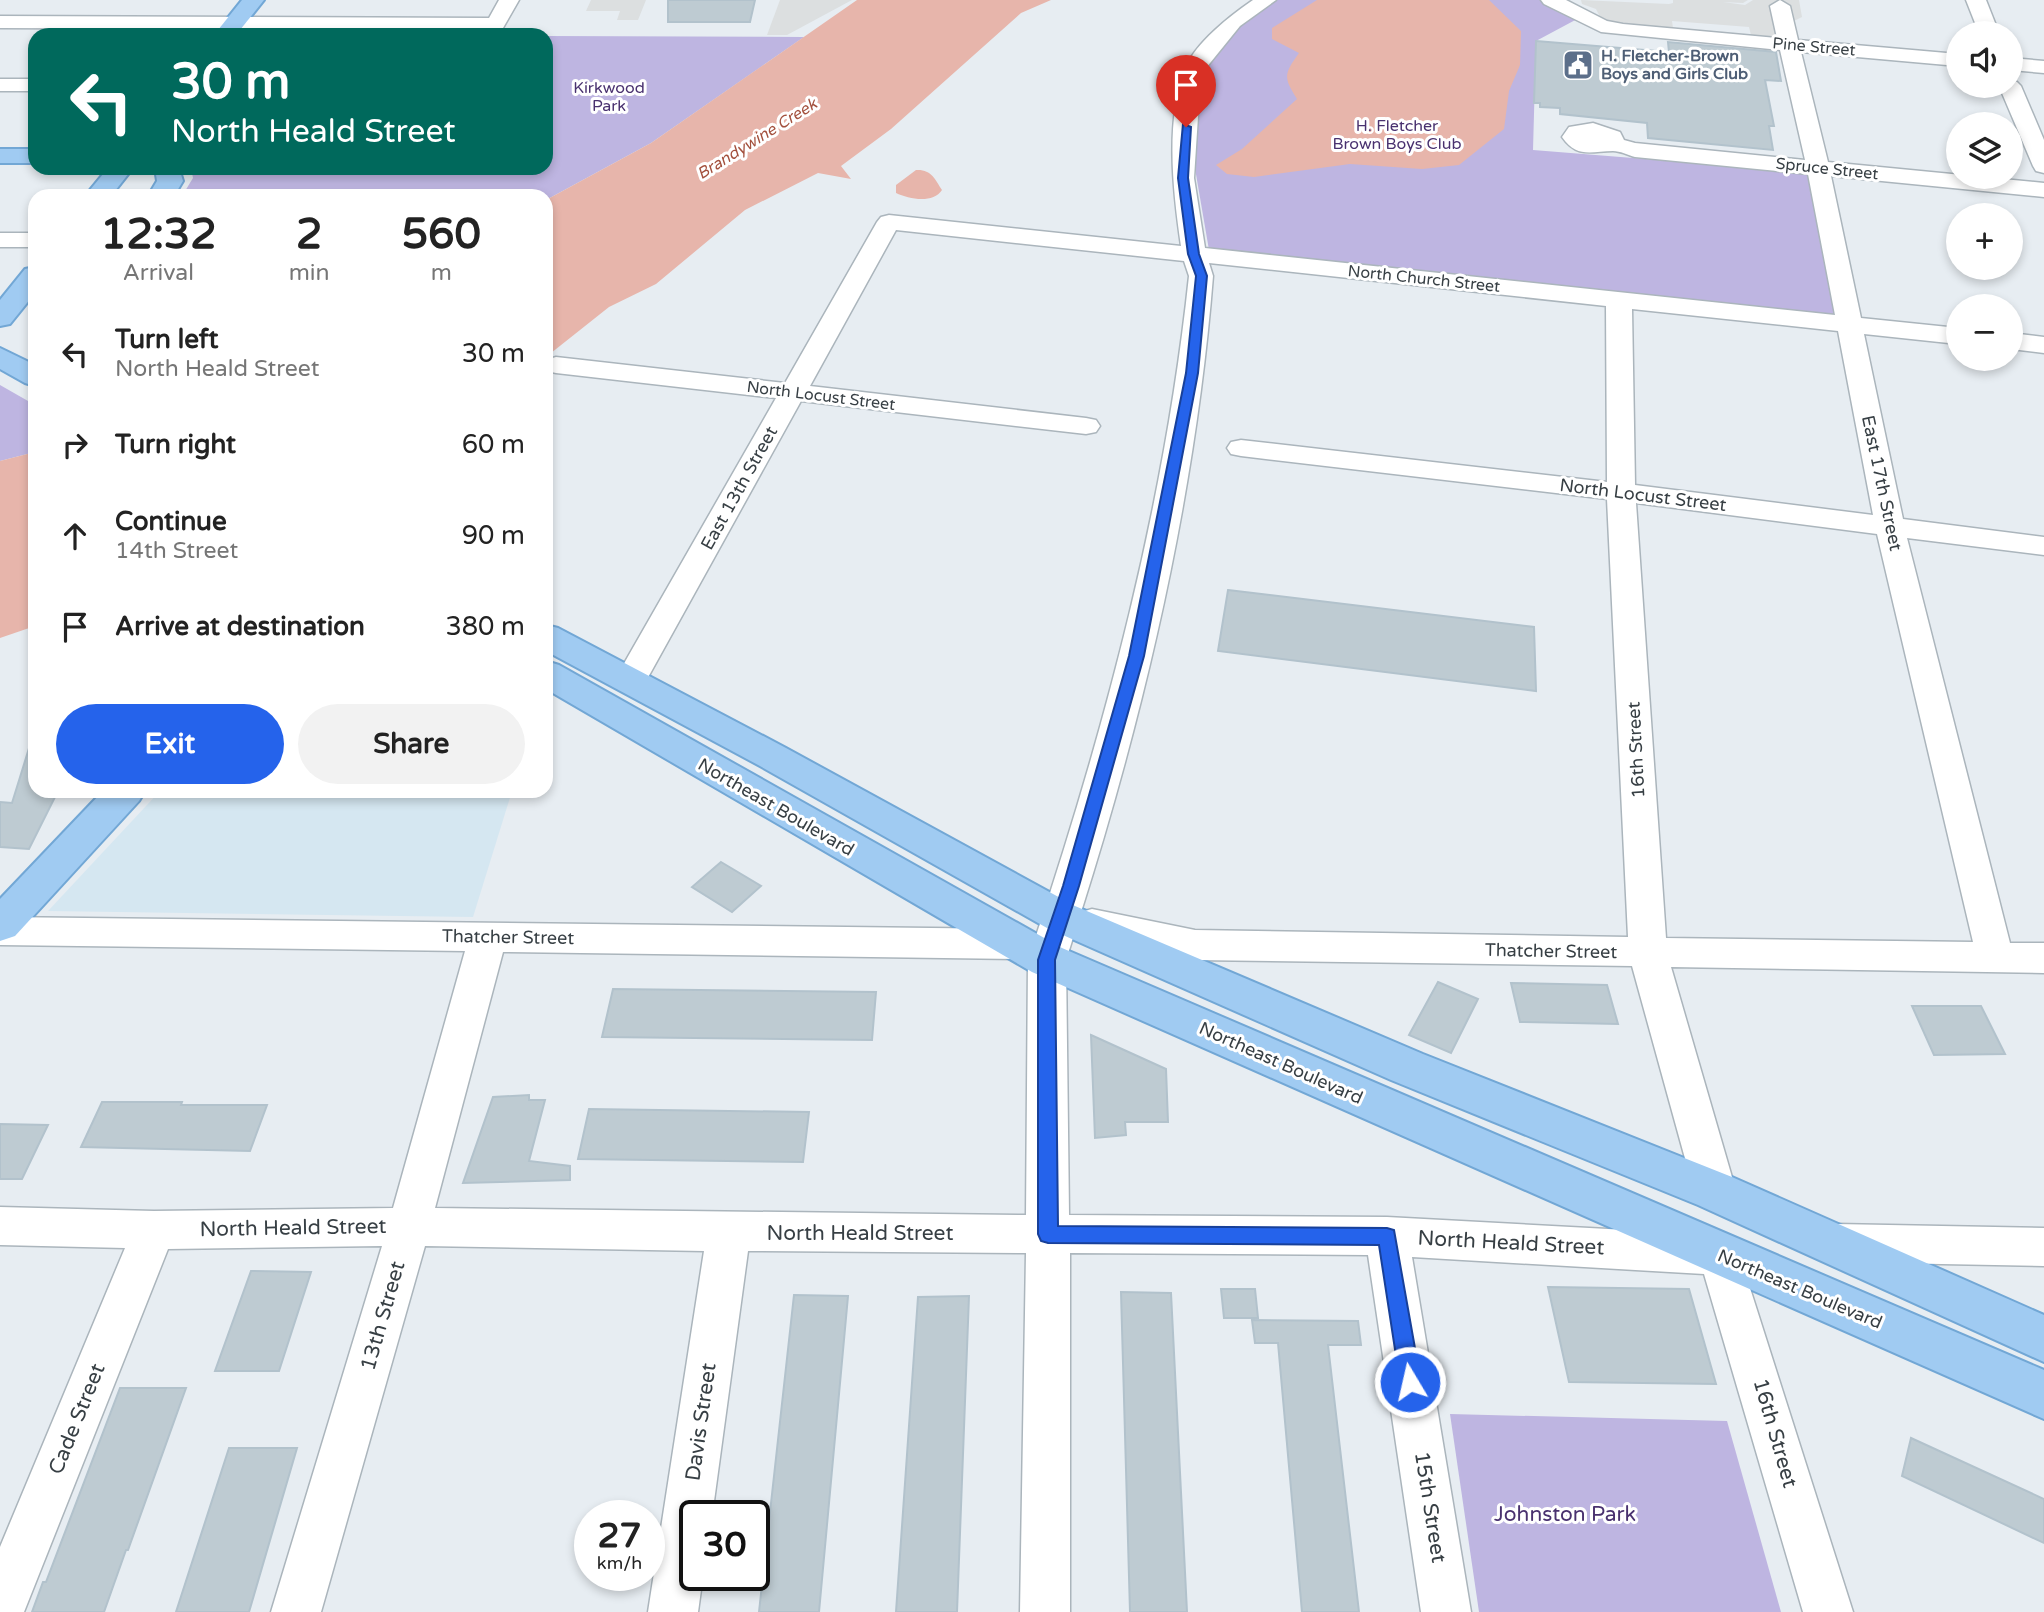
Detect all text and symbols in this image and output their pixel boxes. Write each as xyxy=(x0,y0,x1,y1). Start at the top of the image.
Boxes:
map controls xyxy=(1946,21,2023,371)
button: sound xyxy=(1946,21,2023,98)
street label: Pine Street xyxy=(1772,33,1856,61)
place label: H. Fletcher-Brown Boys and Girls Club xyxy=(1601,46,1748,84)
public building icon: H. Fletcher-Brown Boys and Girls Club xyxy=(1561,48,1595,82)
text: 30 m xyxy=(171,53,290,112)
pin xyxy=(1156,55,1216,127)
icon: left xyxy=(56,56,147,147)
icon: arrive xyxy=(1167,66,1205,104)
park label: Kirkwood Park xyxy=(573,78,645,116)
water label: Brandywine Creek xyxy=(693,93,822,184)
button: layers xyxy=(1946,112,2023,189)
text: North Heald Street xyxy=(171,113,456,151)
park label: H. Fletcher Brown Boys Club xyxy=(1332,116,1462,154)
street label: Spruce Street xyxy=(1775,154,1879,184)
button: + xyxy=(1946,203,2023,280)
text: 12:32 xyxy=(100,209,217,260)
text: 2 xyxy=(296,209,322,260)
text: 560 xyxy=(402,209,481,260)
text: Arrival xyxy=(123,259,194,287)
text: min xyxy=(289,259,330,287)
text: m xyxy=(431,259,452,287)
street label: North Church Street xyxy=(1347,261,1501,297)
button: − xyxy=(1946,294,2023,371)
text: Turn left xyxy=(115,324,218,355)
icon: left xyxy=(56,335,94,373)
text: 30 m xyxy=(462,338,525,369)
text: North Heald Street xyxy=(115,355,320,383)
street label: North Locust Street xyxy=(746,377,896,415)
street label: East 17th Street xyxy=(1857,413,1907,553)
street label: East 13th Street xyxy=(696,422,782,554)
icon: right xyxy=(56,426,94,464)
text: Turn right xyxy=(115,429,236,460)
text: 60 m xyxy=(462,429,525,460)
street label: North Locust Street xyxy=(1558,474,1728,516)
text: Continue xyxy=(115,506,227,537)
icon: ahead xyxy=(56,517,94,555)
text: 90 m xyxy=(462,520,525,551)
text: 14th Street xyxy=(115,537,238,565)
icon: arrive xyxy=(56,608,94,646)
text: Arrive at destination xyxy=(115,611,365,642)
text: 380 m xyxy=(445,611,525,642)
street label: 16th Street xyxy=(1622,701,1650,799)
button: Exit xyxy=(56,704,284,784)
button: Share xyxy=(298,704,525,784)
street label: Northeast Boulevard xyxy=(694,753,858,861)
street label: Thatcher Street xyxy=(442,925,574,949)
street label: Thatcher Street xyxy=(1485,939,1617,963)
street label: Northeast Boulevard xyxy=(1196,1017,1366,1109)
street label: North Heald Street xyxy=(199,1214,387,1242)
street label: North Heald Street xyxy=(767,1221,953,1246)
street label: North Heald Street xyxy=(1417,1226,1605,1260)
street label: Northeast Boulevard xyxy=(1714,1244,1886,1334)
street label: 13th Street xyxy=(355,1258,411,1374)
position arrow xyxy=(1373,1345,1447,1419)
street label: Cade Street xyxy=(43,1360,111,1478)
street label: Davis Street xyxy=(680,1361,722,1483)
street label: 16th Street xyxy=(1747,1375,1803,1491)
street label: 15th Street xyxy=(1409,1449,1451,1565)
speed limit sign: 30 xyxy=(679,1500,770,1591)
park label: Johnston Park xyxy=(1494,1502,1636,1527)
text: 27 xyxy=(598,1515,641,1557)
text: km/h xyxy=(597,1552,642,1574)

